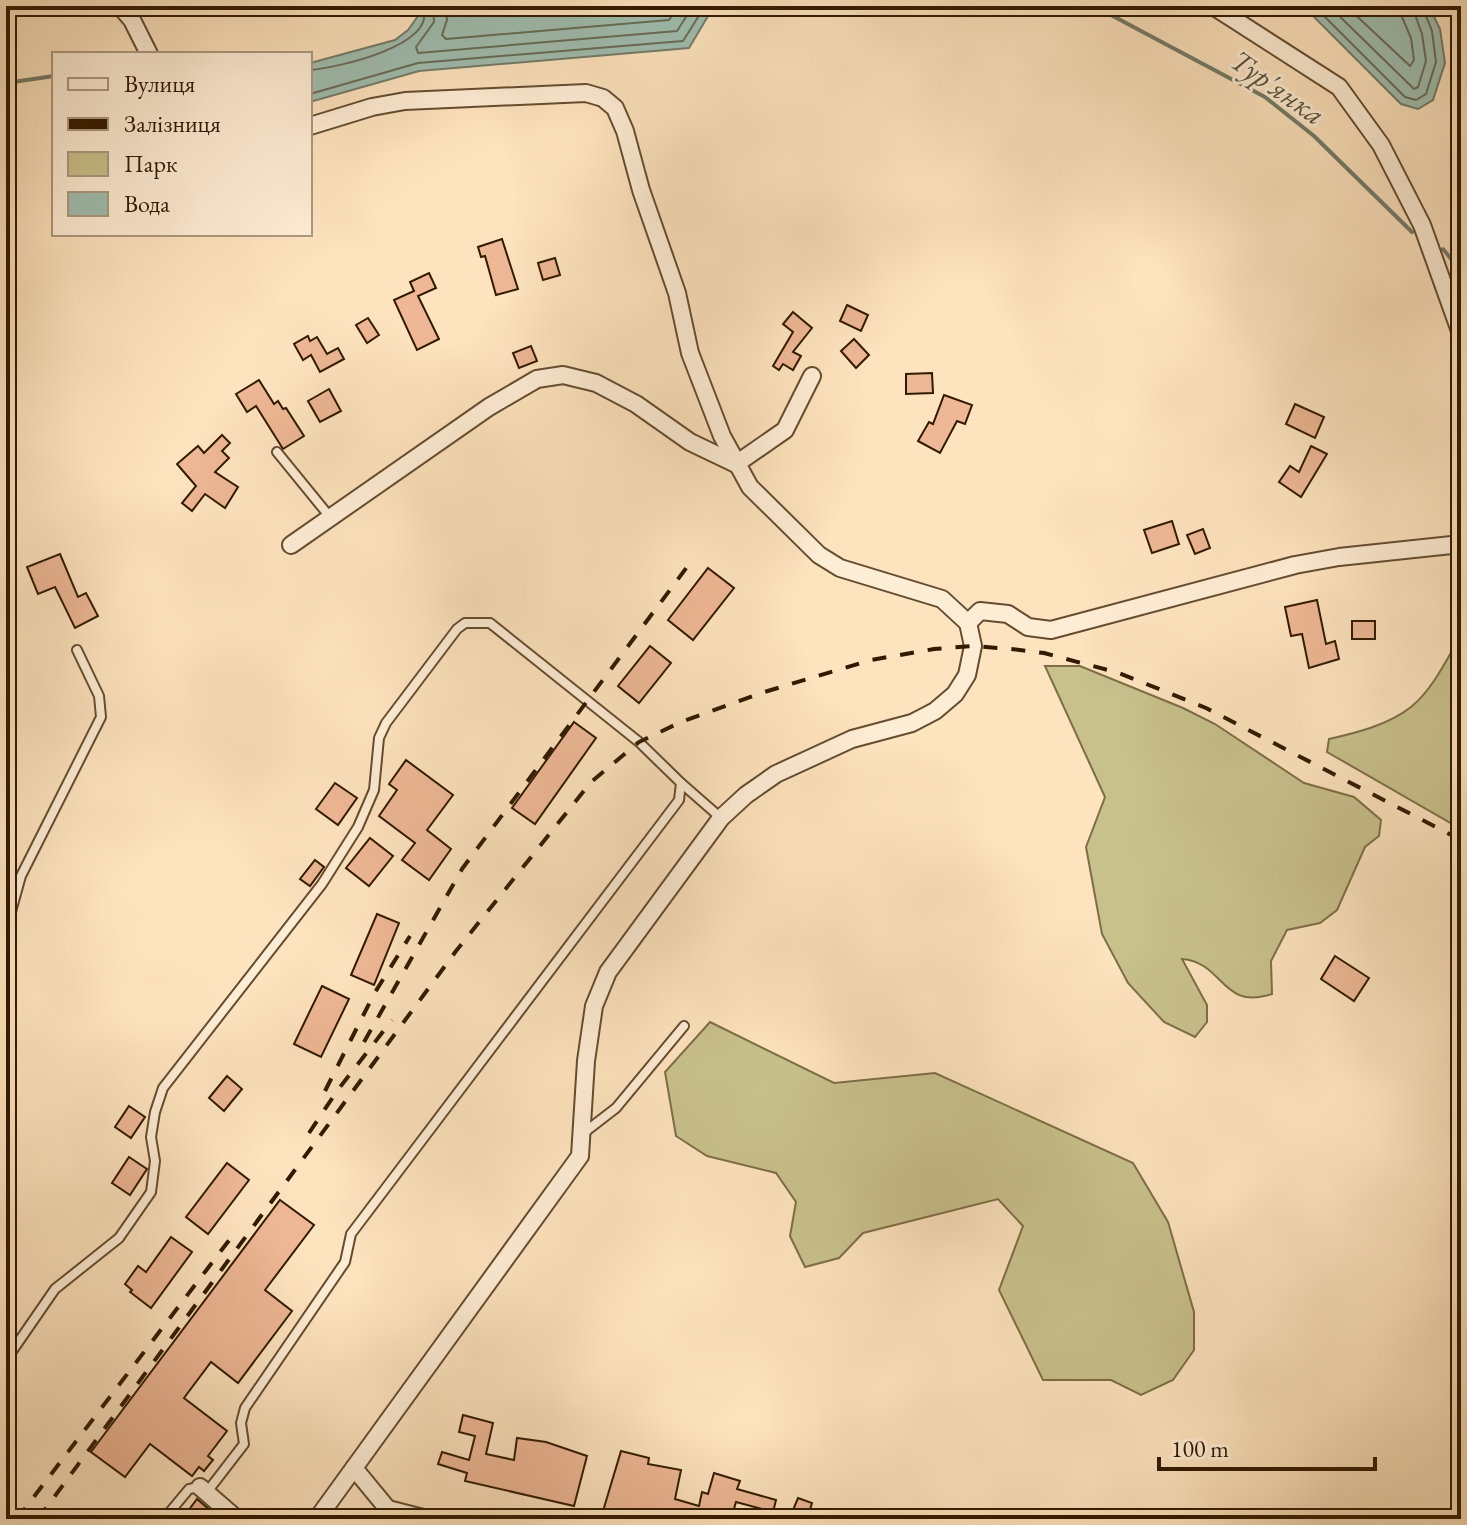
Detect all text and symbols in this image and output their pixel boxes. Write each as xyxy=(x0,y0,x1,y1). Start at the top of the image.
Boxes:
water label: Тур'янка xyxy=(1223,40,1333,134)
legend xyxy=(52,52,312,236)
text: Вулиця xyxy=(124,68,196,99)
text: Залізниця xyxy=(124,108,221,139)
text: Парк xyxy=(124,148,178,179)
text: Вода xyxy=(124,188,170,219)
scale bar xyxy=(1159,1421,1375,1471)
text: 100 m xyxy=(1171,1433,1229,1464)

